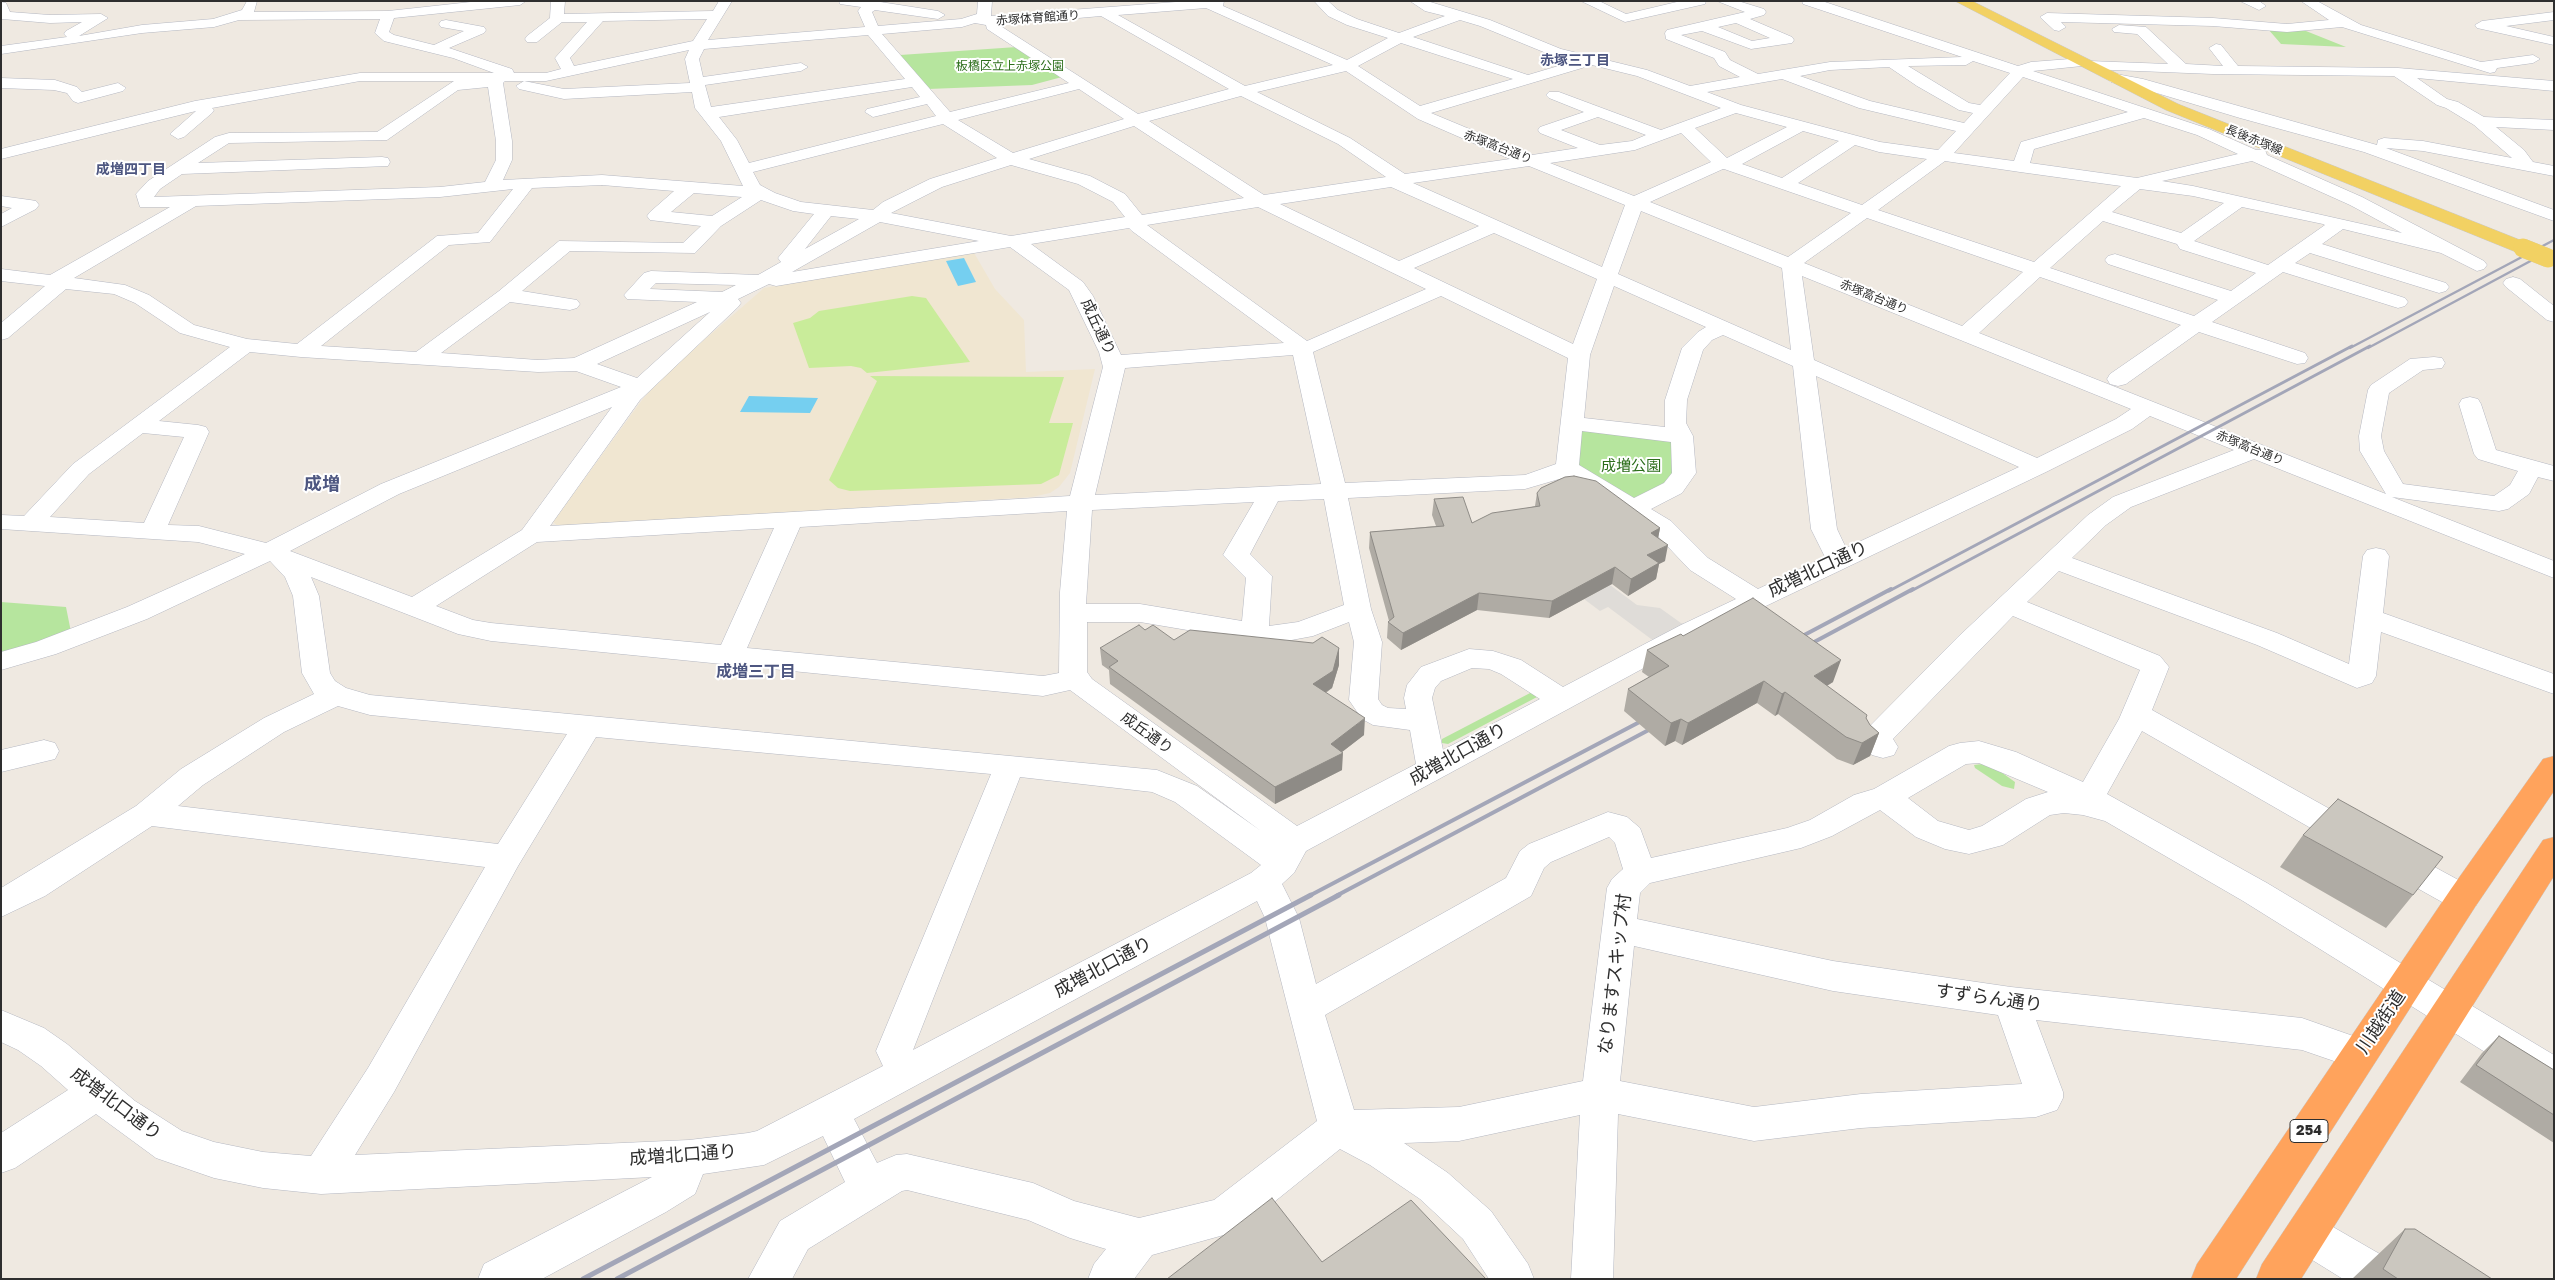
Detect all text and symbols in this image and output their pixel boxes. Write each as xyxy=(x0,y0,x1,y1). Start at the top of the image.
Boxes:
street label: 赤塚体育館通り xyxy=(996,8,1080,28)
district label: 赤塚三丁目 xyxy=(1540,53,1610,69)
park label: 板橋区立上赤塚公園 xyxy=(956,59,1064,73)
street label: 長後赤塚線 xyxy=(2223,122,2285,158)
street label: 赤塚高台通り xyxy=(1462,127,1534,167)
district label: 成増四丁目 xyxy=(96,162,166,178)
street label: 赤塚高台通り xyxy=(1838,277,1910,317)
street label: 成丘通り xyxy=(1077,296,1119,358)
street label: 赤塚高台通り xyxy=(2214,428,2286,468)
park label: 成増公園 xyxy=(1601,457,1661,475)
district label: 成増 xyxy=(304,473,340,495)
street label: 成増北口通り xyxy=(1764,536,1872,602)
district label: 成増三丁目 xyxy=(716,662,796,682)
street label: 成丘通り xyxy=(1117,708,1177,758)
street label: 成増北口通り xyxy=(1406,718,1510,790)
street label: なりますスキップ村 xyxy=(1594,892,1636,1056)
street label: 成増北口通り xyxy=(1050,932,1156,1002)
street label: すずらん通り xyxy=(1934,980,2044,1016)
street label: 川越街道 xyxy=(2352,986,2410,1058)
street label: 成増北口通り xyxy=(66,1063,166,1145)
road number: 254 xyxy=(2290,1120,2328,1142)
street label: 成増北口通り xyxy=(628,1140,738,1170)

